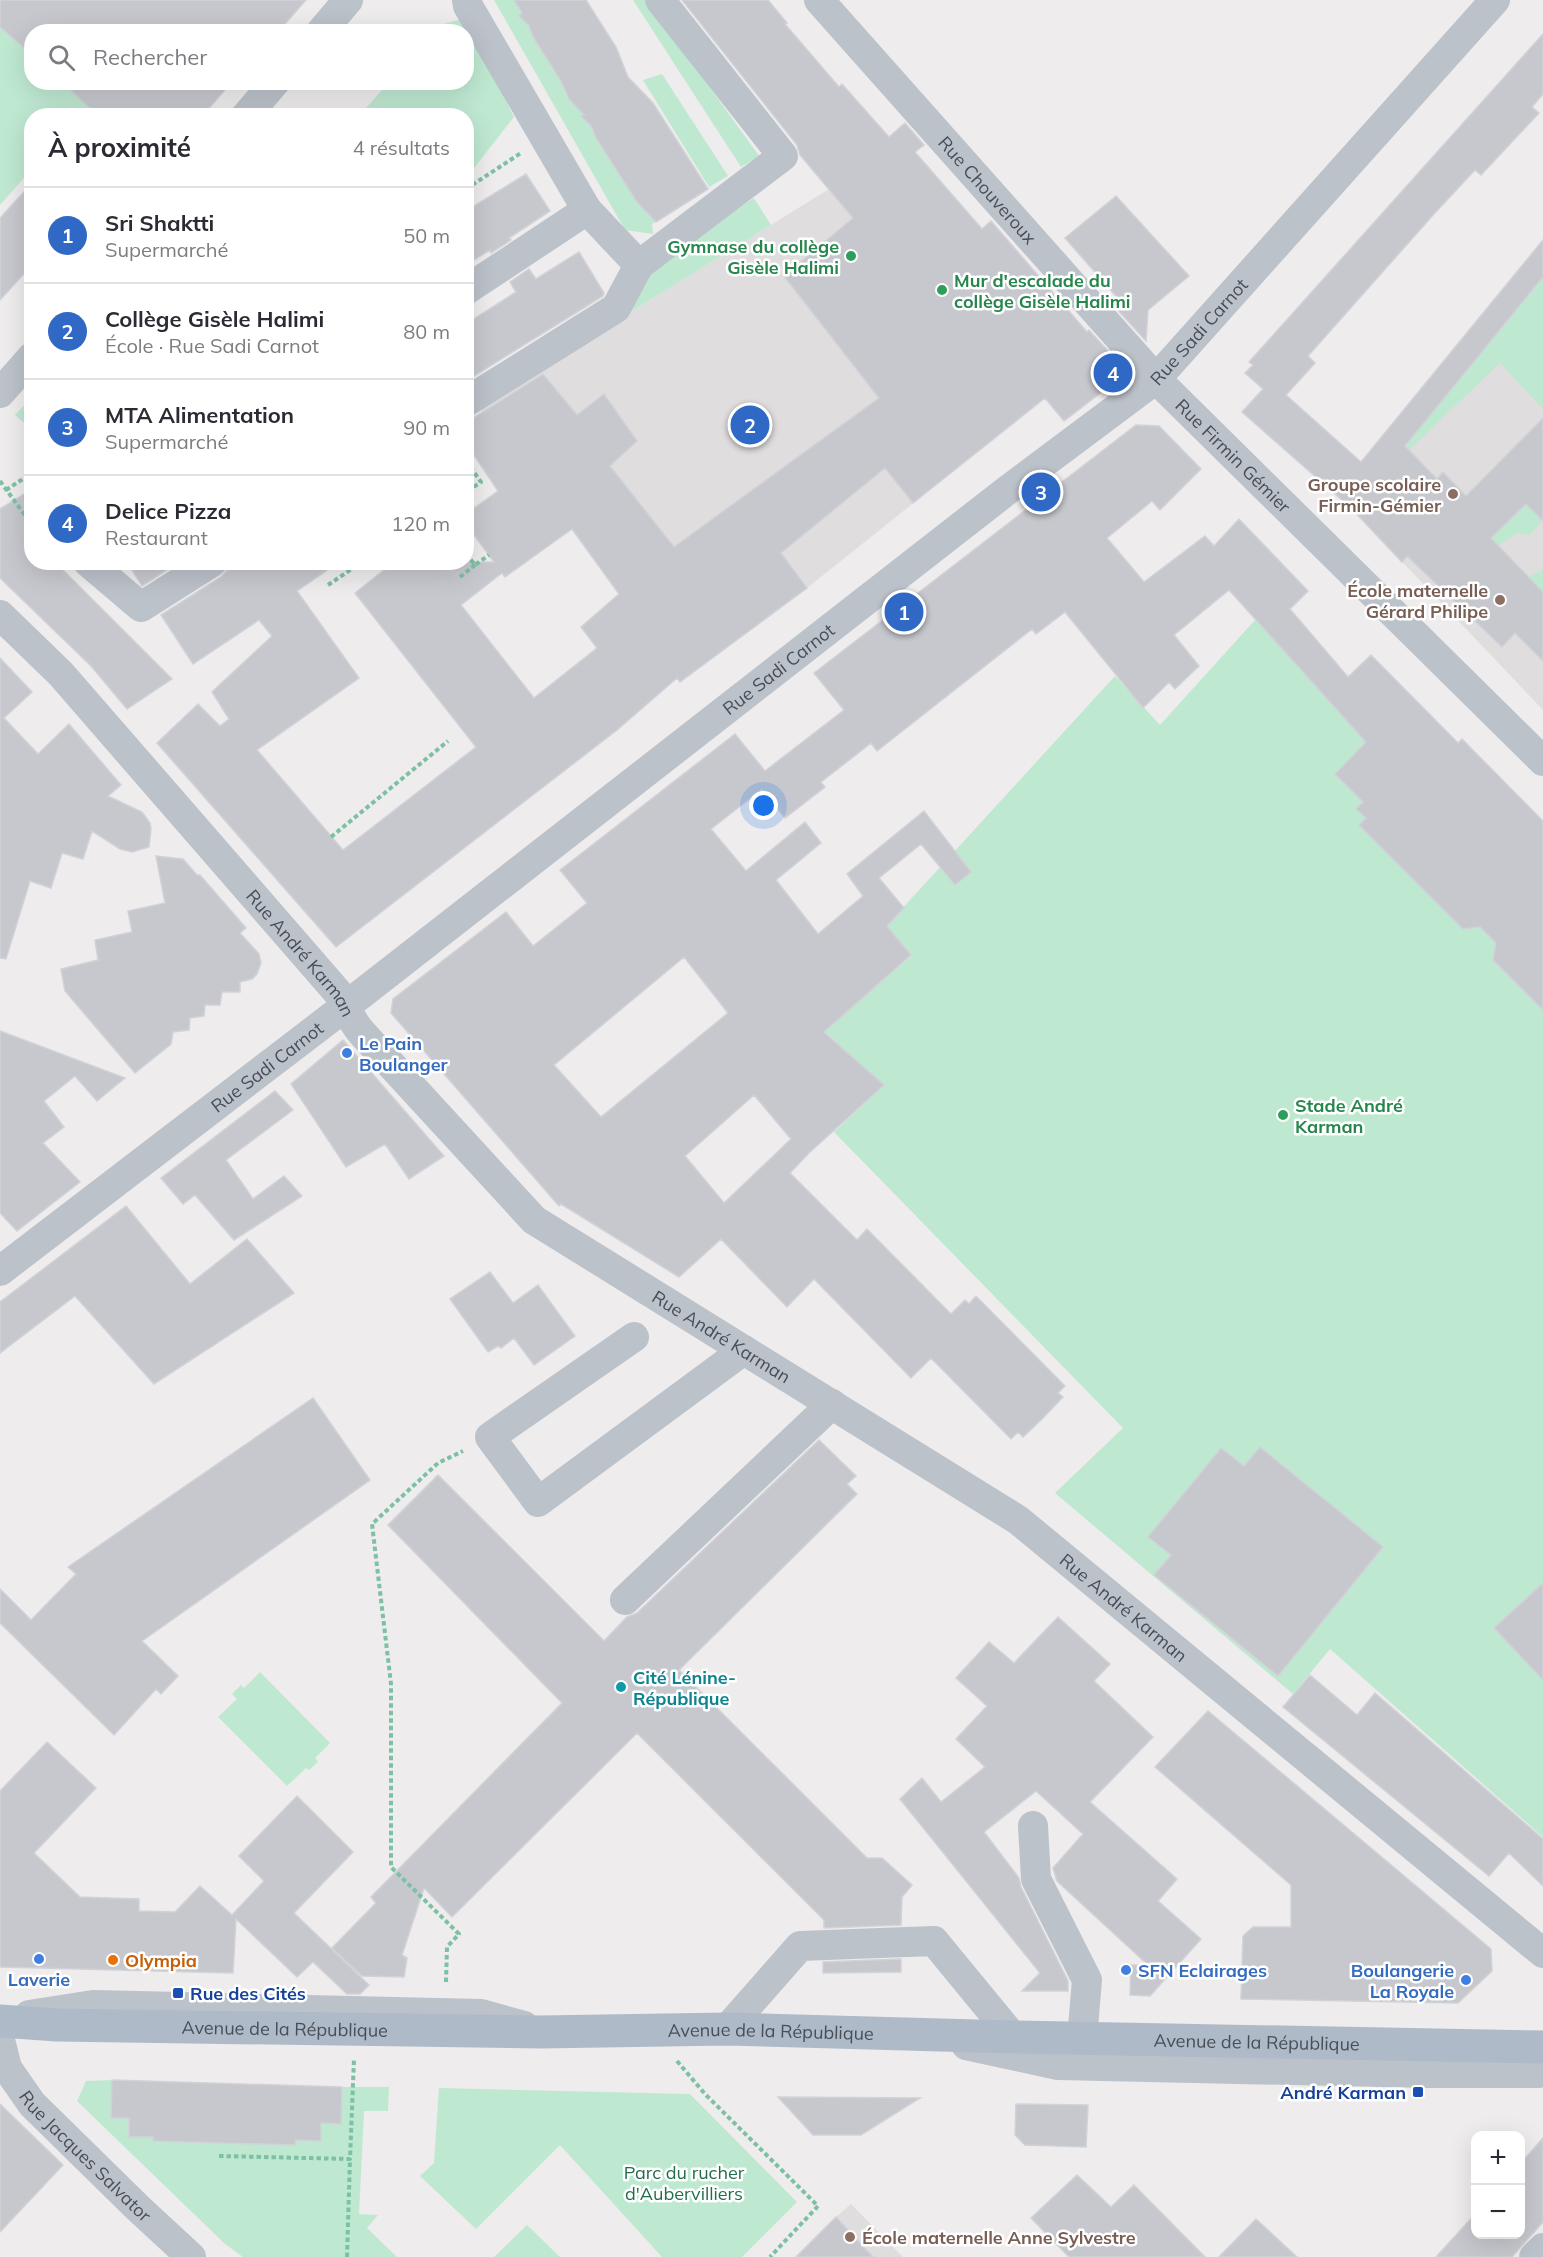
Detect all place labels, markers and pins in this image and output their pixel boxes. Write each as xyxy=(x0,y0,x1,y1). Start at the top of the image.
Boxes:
place label: Gymnase du collège Gisèle Halimi xyxy=(667,235,839,279)
marker: Gymnase du collège Gisèle Halimi xyxy=(844,249,858,263)
place label: Mur d'escalade du collège Gisèle Halimi xyxy=(954,269,1131,313)
marker: Mur d'escalade du collège Gisèle Halimi xyxy=(935,283,949,297)
pin: 4 xyxy=(1094,350,1132,395)
pin: 2 xyxy=(730,402,770,448)
pin: 3 xyxy=(1022,470,1060,514)
place label: Groupe scolaire Firmin-Gémier xyxy=(1307,473,1442,517)
marker: Groupe scolaire Firmin-Gémier xyxy=(1446,487,1460,501)
place label: École maternelle Gérard Philipe xyxy=(1347,579,1488,623)
pin: 1 xyxy=(884,590,924,634)
marker: École maternelle Gérard Philipe xyxy=(1493,593,1507,607)
place label: Le Pain Boulanger xyxy=(359,1032,449,1076)
marker: Le Pain Boulanger xyxy=(340,1046,354,1060)
place label: Stade André Karman xyxy=(1295,1094,1403,1138)
marker: Stade André Karman xyxy=(1276,1108,1290,1122)
place label: Cité Lénine- République xyxy=(633,1666,736,1710)
marker: Cité Lénine- République xyxy=(614,1680,628,1694)
place label: Olympia xyxy=(125,1949,197,1972)
marker: Laverie xyxy=(32,1952,46,1966)
marker: Olympia xyxy=(106,1953,120,1967)
place label: SFN Eclairages xyxy=(1138,1959,1267,1982)
place label: Boulangerie La Royale xyxy=(1351,1959,1454,2003)
marker: SFN Eclairages xyxy=(1119,1963,1133,1977)
place label: Laverie xyxy=(8,1968,70,1991)
marker: Boulangerie La Royale xyxy=(1459,1973,1473,1987)
place label: Rue des Cités xyxy=(190,1982,306,2005)
marker: Rue des Cités xyxy=(171,1986,185,2000)
place label: André Karman xyxy=(1280,2081,1406,2104)
marker: André Karman xyxy=(1411,2085,1425,2099)
place label: École maternelle Anne Sylvestre xyxy=(862,2226,1136,2249)
marker: École maternelle Anne Sylvestre xyxy=(843,2230,857,2244)

